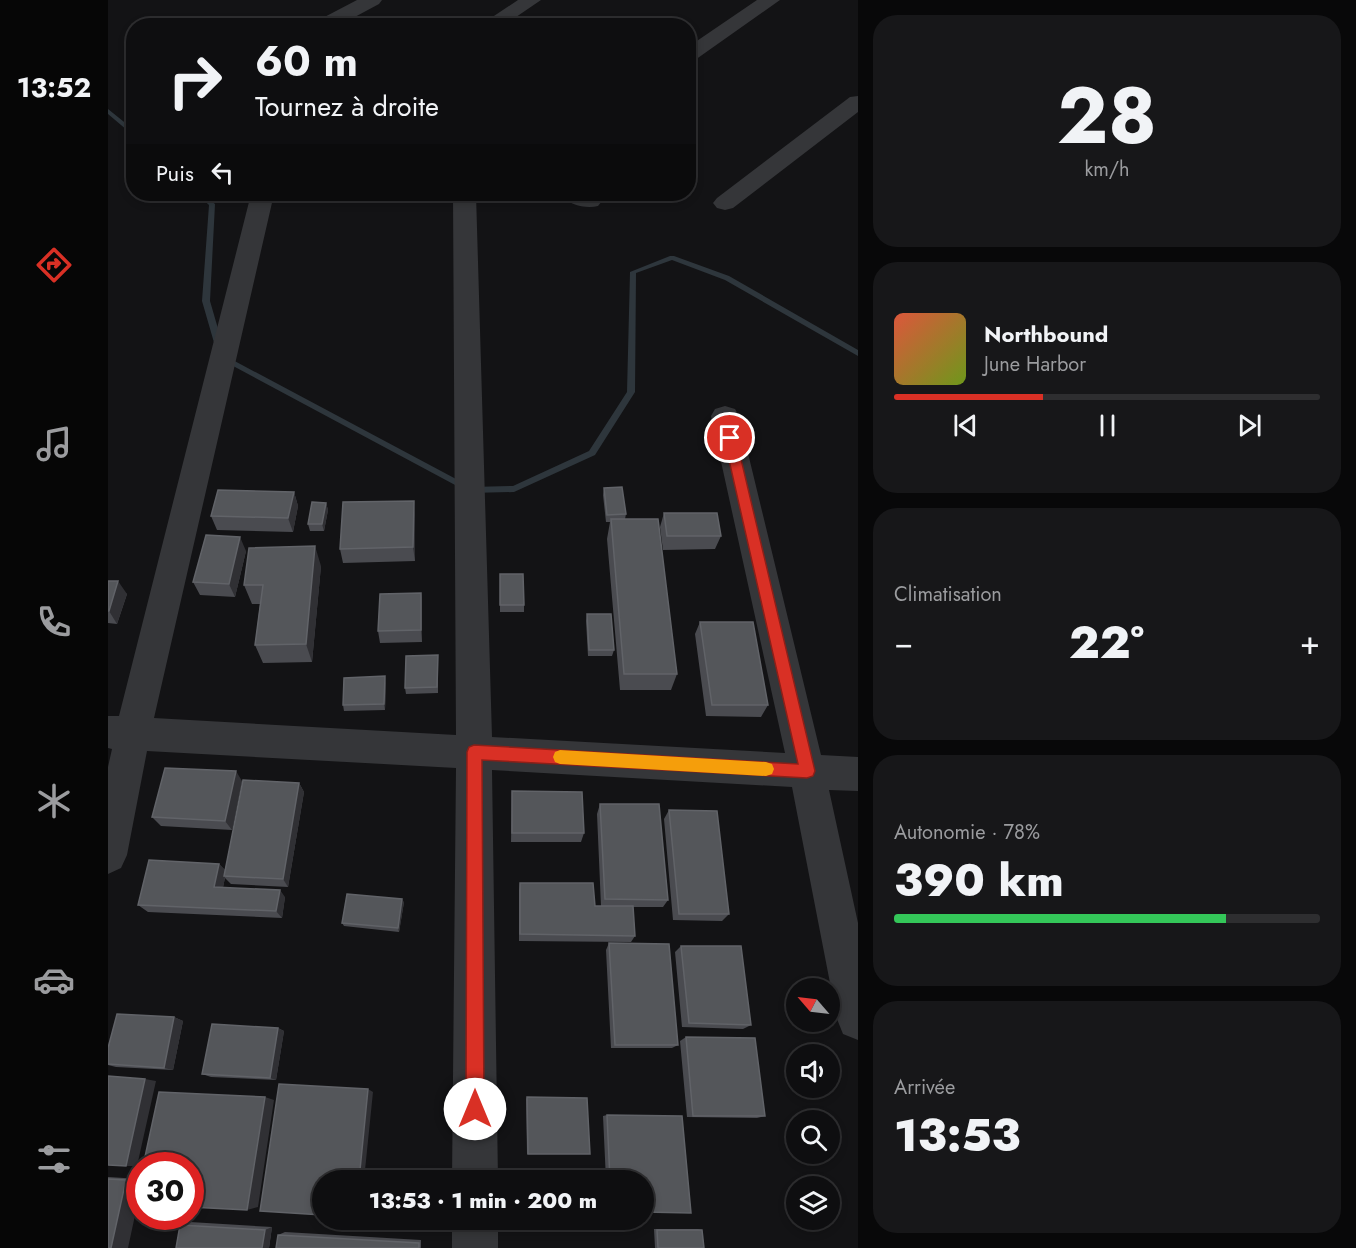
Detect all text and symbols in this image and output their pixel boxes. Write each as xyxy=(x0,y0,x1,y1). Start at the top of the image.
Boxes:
text: 60 m xyxy=(255,31,358,92)
icon: right xyxy=(156,42,234,120)
text: 28 xyxy=(1057,60,1157,172)
text: 13:52 xyxy=(17,68,91,107)
text: Tournez à droite xyxy=(255,87,439,126)
text: km/h xyxy=(1084,155,1130,184)
icon: left xyxy=(206,156,239,189)
text: Puis xyxy=(156,157,194,189)
icon: directions xyxy=(33,244,75,286)
text: Northbound xyxy=(984,318,1108,350)
text: June Harbor xyxy=(984,350,1086,379)
icon: previous xyxy=(949,409,982,442)
icon: pause xyxy=(1091,409,1124,442)
icon: next xyxy=(1233,409,1266,442)
pin xyxy=(704,412,755,463)
icon: arrive xyxy=(713,421,746,454)
icon: music xyxy=(33,423,75,465)
text: Climatisation xyxy=(894,580,1002,609)
icon: phone xyxy=(33,601,75,643)
text: 22° xyxy=(1069,610,1144,675)
text: − xyxy=(894,619,913,666)
text: + xyxy=(1300,619,1320,666)
icon: climate xyxy=(33,780,75,822)
text: Autonomie · 78% xyxy=(894,818,1040,847)
text: 390 km xyxy=(894,848,1064,913)
icon: car xyxy=(33,959,75,1001)
north arrow xyxy=(786,978,840,1032)
map controls xyxy=(786,978,840,1230)
button: sound xyxy=(786,1044,840,1098)
text: Arrivée xyxy=(894,1073,955,1102)
position arrow xyxy=(443,1077,507,1141)
text: 13:53 xyxy=(894,1103,1021,1168)
button: search xyxy=(786,1110,840,1164)
icon: filters xyxy=(33,1138,75,1180)
speed limit sign: 30 xyxy=(126,1152,204,1230)
button: layers xyxy=(786,1176,840,1230)
text: 13:53 · 1 min · 200 m xyxy=(369,1184,597,1216)

